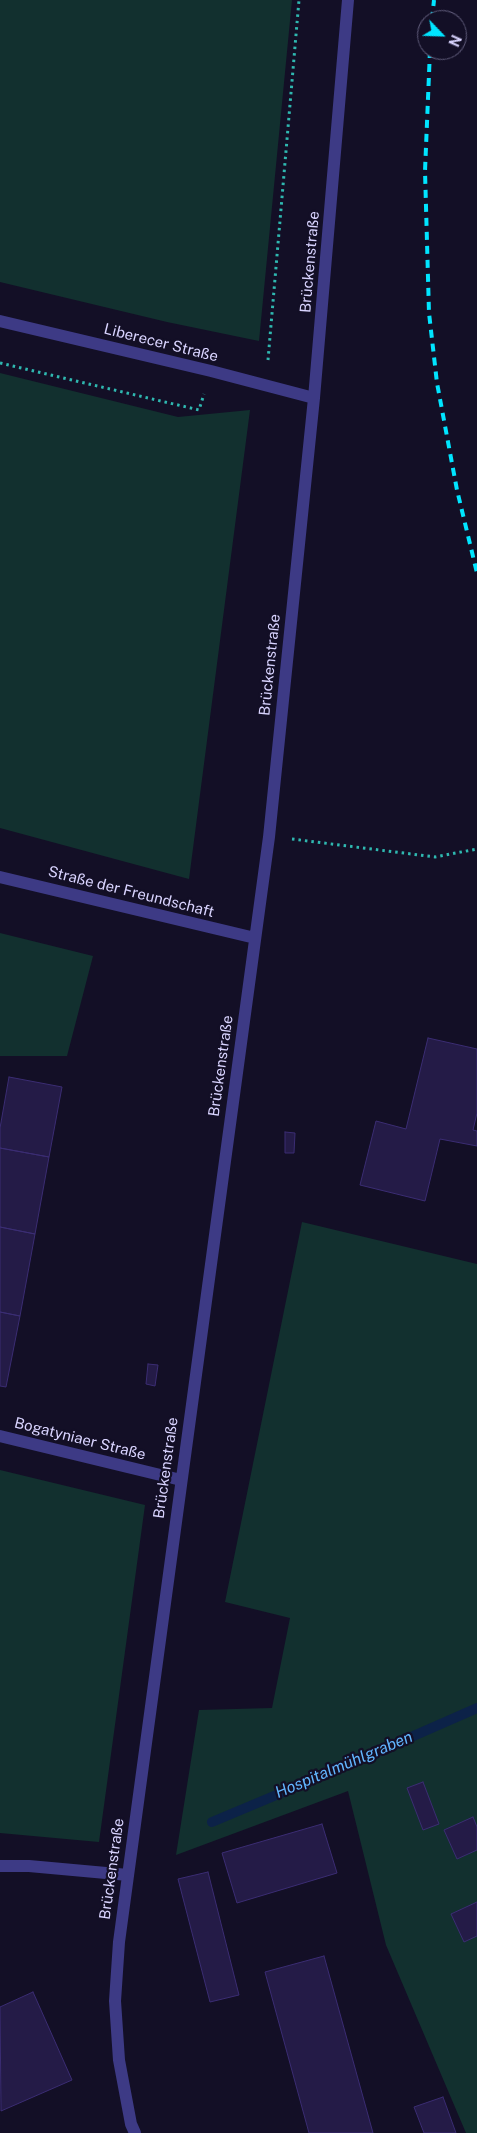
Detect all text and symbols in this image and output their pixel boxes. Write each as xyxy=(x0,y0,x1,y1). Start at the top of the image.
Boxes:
north arrow xyxy=(417,10,467,60)
text: N xyxy=(445,32,464,49)
street label: Brückenstraße xyxy=(297,210,323,314)
street label: Liberecer Straße xyxy=(102,320,220,366)
street label: Brückenstraße xyxy=(256,613,284,717)
street label: Straße der Freundschaft xyxy=(46,863,216,921)
street label: Brückenstraße xyxy=(205,1014,237,1118)
street label: Bogatyniaer Straße xyxy=(12,1414,148,1464)
street label: Brückenstraße xyxy=(150,1416,182,1520)
water label: Hospitalmühlgraben xyxy=(272,1727,416,1803)
street label: Brückenstraße xyxy=(96,1817,128,1921)

